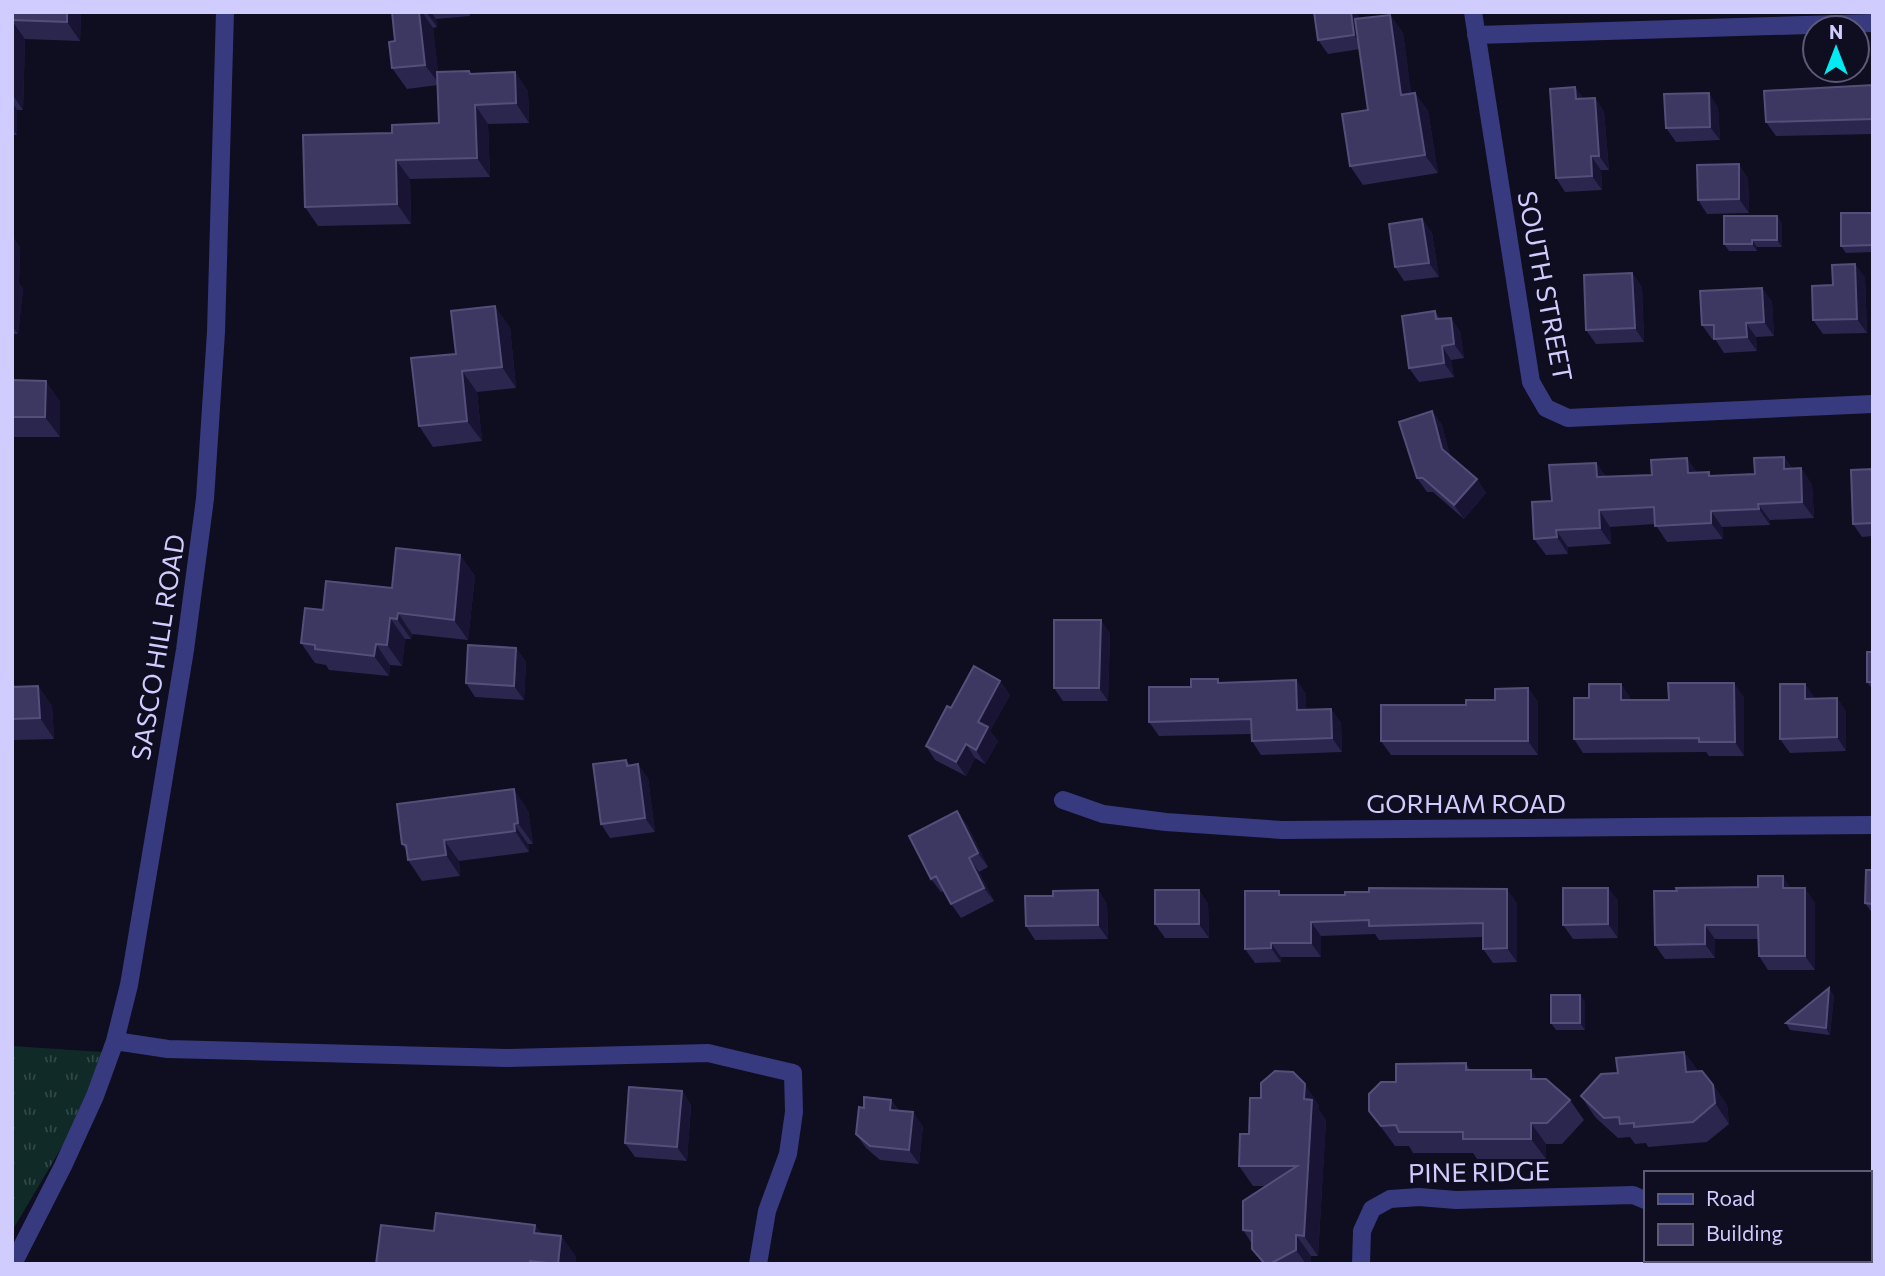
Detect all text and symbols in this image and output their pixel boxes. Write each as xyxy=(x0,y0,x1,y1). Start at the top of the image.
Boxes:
north arrow xyxy=(1801,14,1871,84)
text: N xyxy=(1829,20,1843,43)
street label: SOUTH STREET xyxy=(1512,188,1580,384)
street label: SASCO HILL ROAD xyxy=(124,532,190,762)
street label: GORHAM ROAD xyxy=(1366,787,1566,818)
street label: PINE RIDGE xyxy=(1408,1154,1550,1188)
legend xyxy=(1644,1171,1871,1262)
text: Road xyxy=(1706,1185,1755,1210)
text: Building xyxy=(1706,1220,1783,1245)

